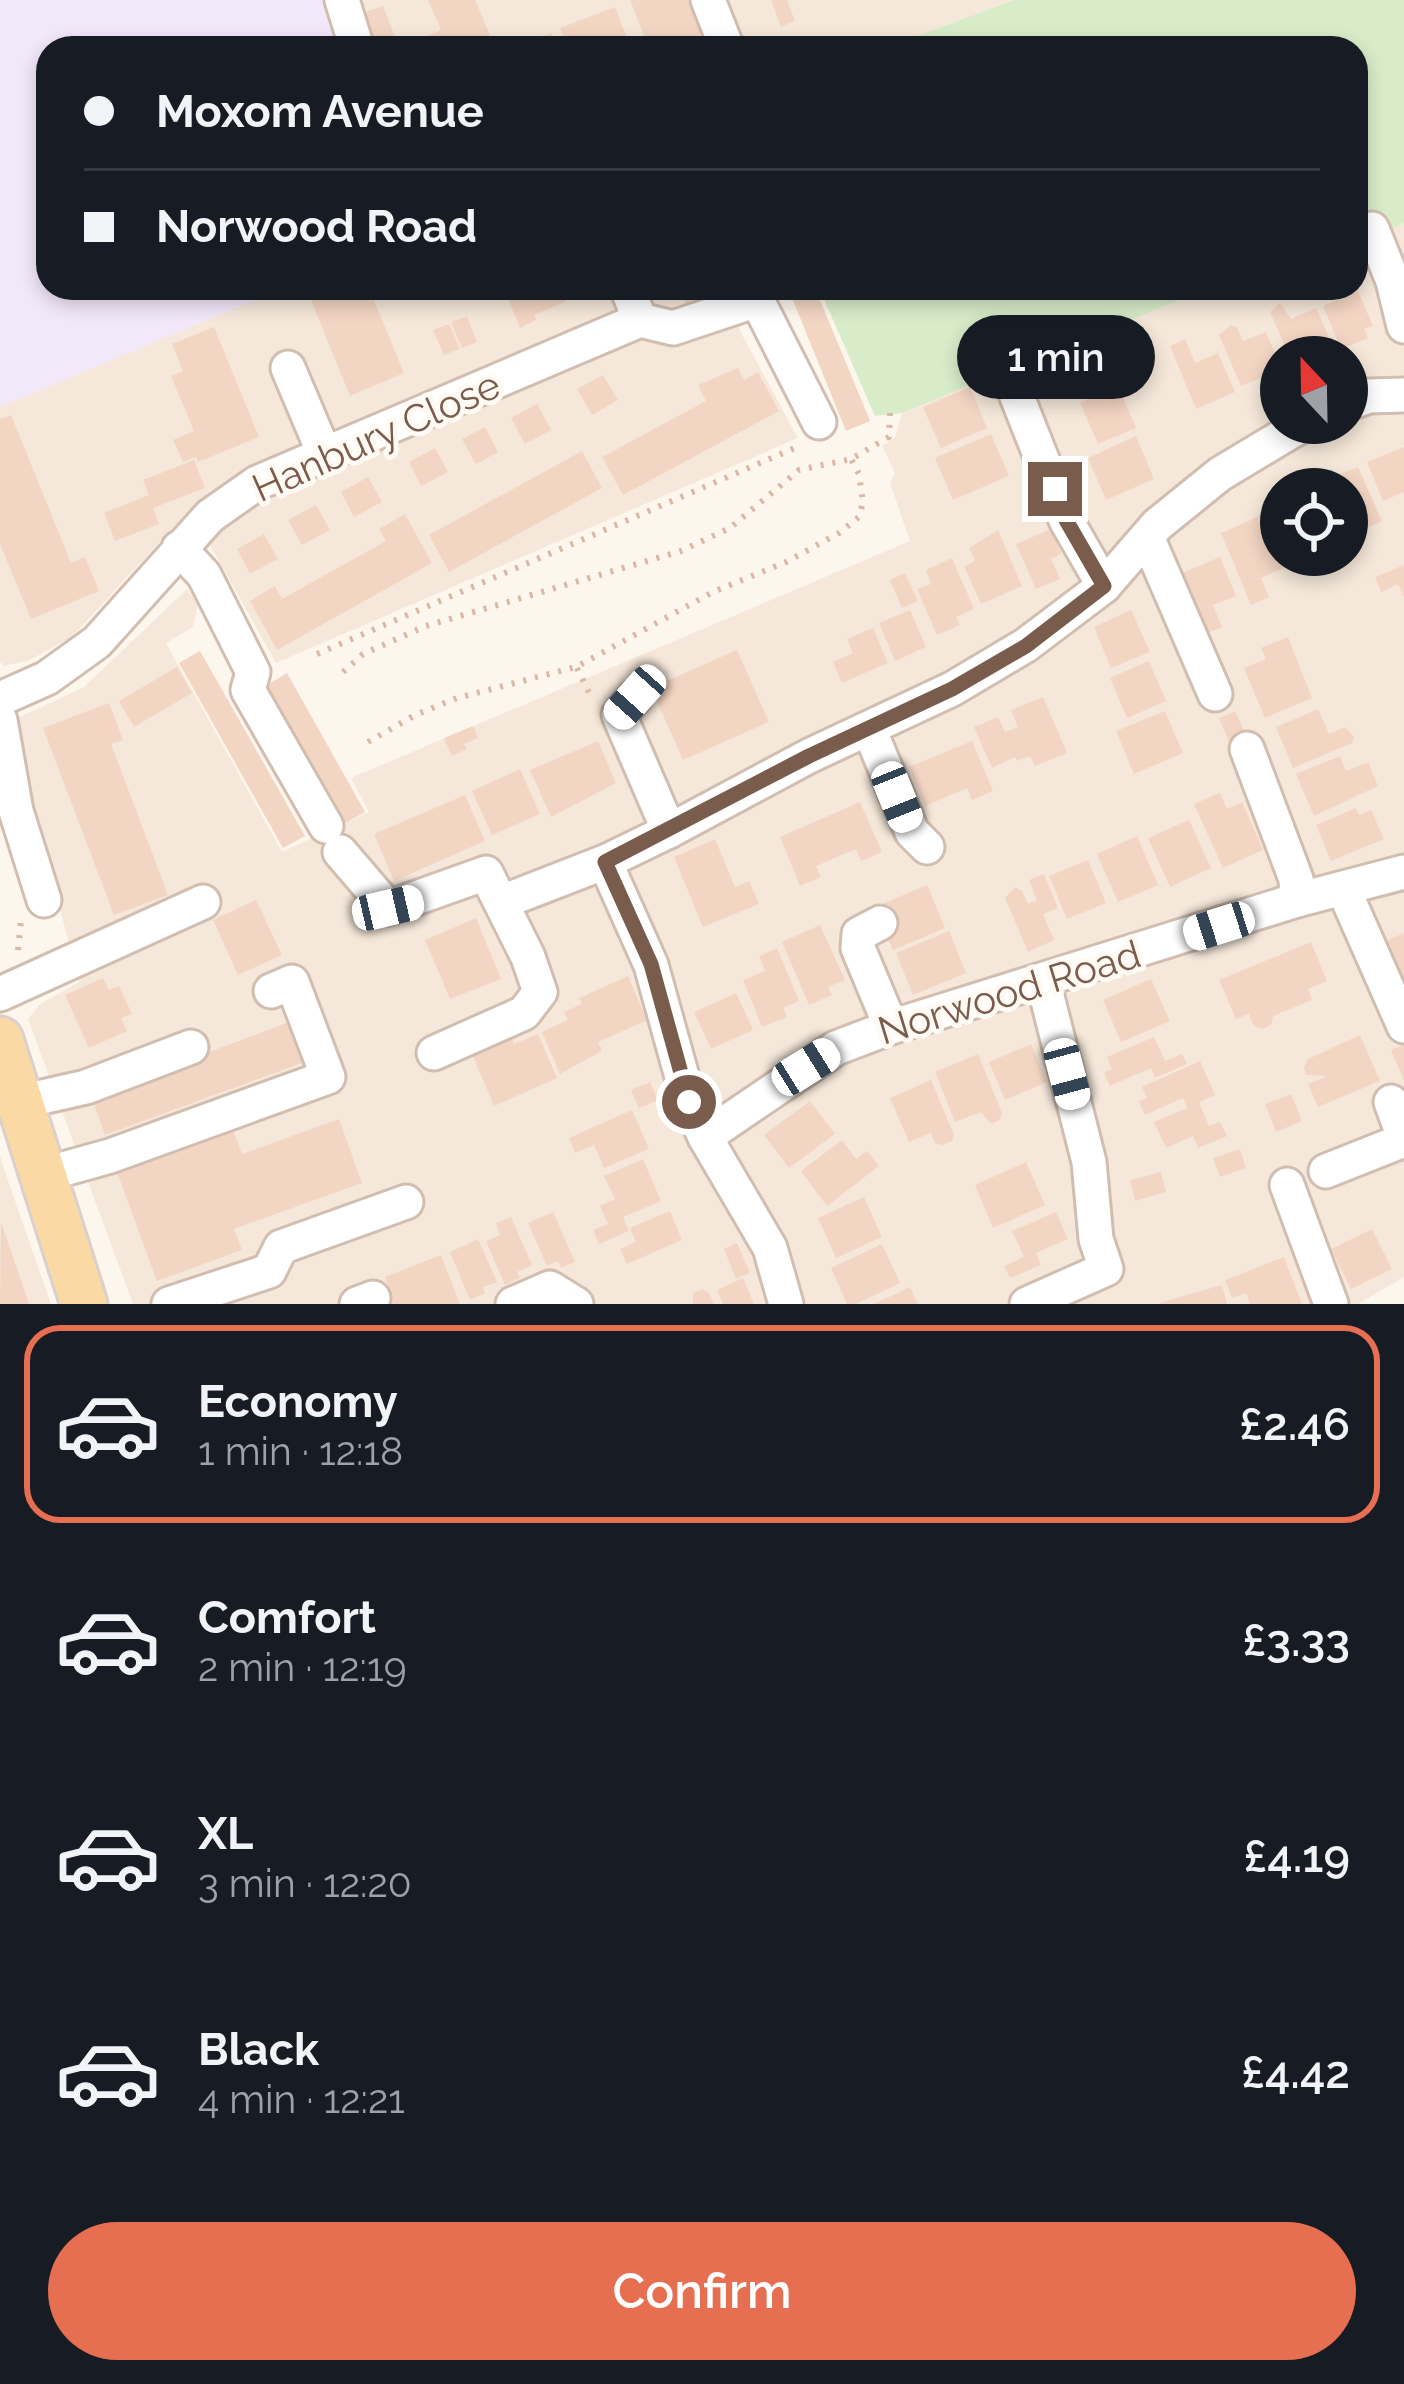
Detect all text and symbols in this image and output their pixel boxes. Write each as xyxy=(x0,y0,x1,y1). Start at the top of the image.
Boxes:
text: Moxom Avenue xyxy=(156,85,484,138)
text: Norwood Road xyxy=(156,200,477,253)
callout: 1 min xyxy=(956,315,1154,399)
text: 1 min xyxy=(1008,334,1104,380)
north arrow xyxy=(1260,336,1368,444)
map controls xyxy=(1260,336,1368,576)
street label: Hanbury Close xyxy=(245,361,507,511)
route end xyxy=(1028,462,1082,516)
button: locate xyxy=(1260,468,1368,576)
car xyxy=(598,658,672,736)
car xyxy=(867,757,927,837)
car xyxy=(349,882,427,934)
car xyxy=(1179,898,1259,954)
street label: Norwood Road xyxy=(872,930,1146,1054)
car xyxy=(766,1033,846,1101)
car xyxy=(1040,1035,1094,1113)
route start xyxy=(662,1075,716,1129)
icon: car xyxy=(54,1370,162,1478)
text: Economy xyxy=(198,1375,398,1428)
text: £2.46 xyxy=(1239,1398,1350,1451)
text: 1 min · 12:18 xyxy=(198,1428,403,1474)
icon: car xyxy=(54,1586,162,1694)
text: Comfort xyxy=(198,1591,376,1644)
text: £3.33 xyxy=(1243,1614,1350,1667)
text: 2 min · 12:19 xyxy=(198,1644,407,1690)
icon: car xyxy=(54,1802,162,1910)
text: XL xyxy=(198,1807,253,1860)
text: £4.19 xyxy=(1244,1830,1350,1883)
text: 3 min · 12:20 xyxy=(198,1860,412,1906)
icon: car xyxy=(54,2018,162,2126)
text: Black xyxy=(198,2023,319,2076)
text: £4.42 xyxy=(1241,2046,1350,2099)
text: 4 min · 12:21 xyxy=(198,2076,405,2122)
button: Confirm xyxy=(48,2222,1356,2360)

